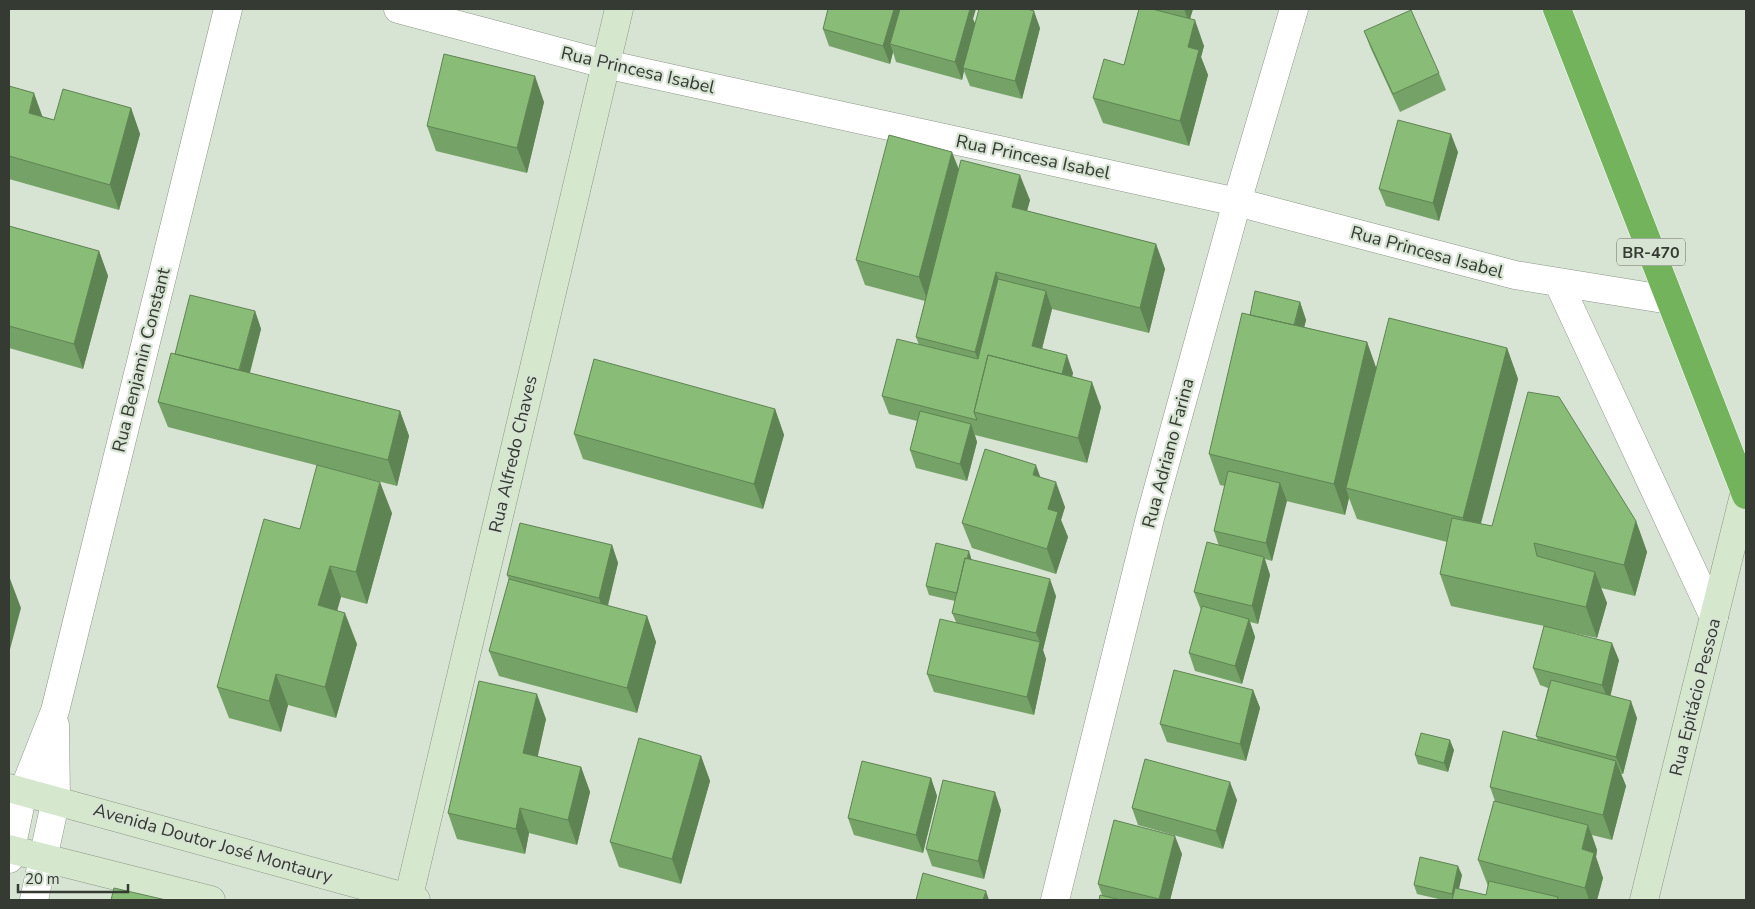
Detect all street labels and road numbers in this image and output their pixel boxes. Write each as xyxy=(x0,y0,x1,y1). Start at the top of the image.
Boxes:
street label: Rua Princesa Isabel xyxy=(559,41,718,100)
street label: Rua Princesa Isabel xyxy=(954,129,1113,185)
street label: Rua Princesa Isabel xyxy=(1348,220,1507,284)
road number: BR-470 xyxy=(1617,238,1685,266)
street label: Rua Benjamin Constant xyxy=(106,265,176,455)
street label: Rua Alfredo Chaves xyxy=(483,373,543,535)
street label: Rua Adriano Farina xyxy=(1136,375,1200,531)
street label: Rua Epitácio Pessoa xyxy=(1664,616,1726,778)
street label: Avenida Doutor José Montaury xyxy=(91,797,336,889)

